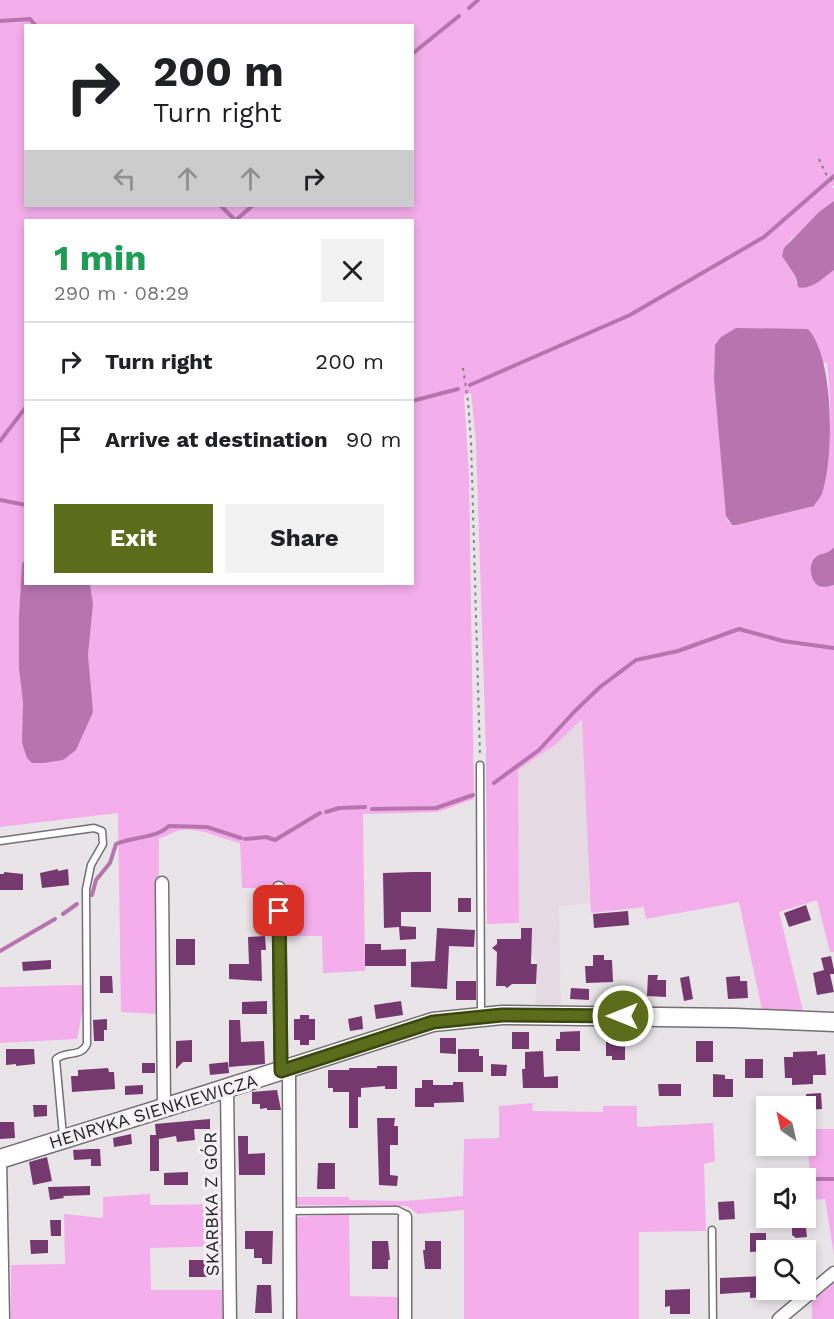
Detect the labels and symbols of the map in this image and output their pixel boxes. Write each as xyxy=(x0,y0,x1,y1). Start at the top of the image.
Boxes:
pin xyxy=(253,885,304,936)
position arrow xyxy=(591,984,655,1048)
street label: HENRYKA SIENKIEWICZA xyxy=(46,1069,260,1153)
north arrow xyxy=(756,1096,816,1156)
street label: SKARBKA Z GÓR xyxy=(199,1132,223,1276)

